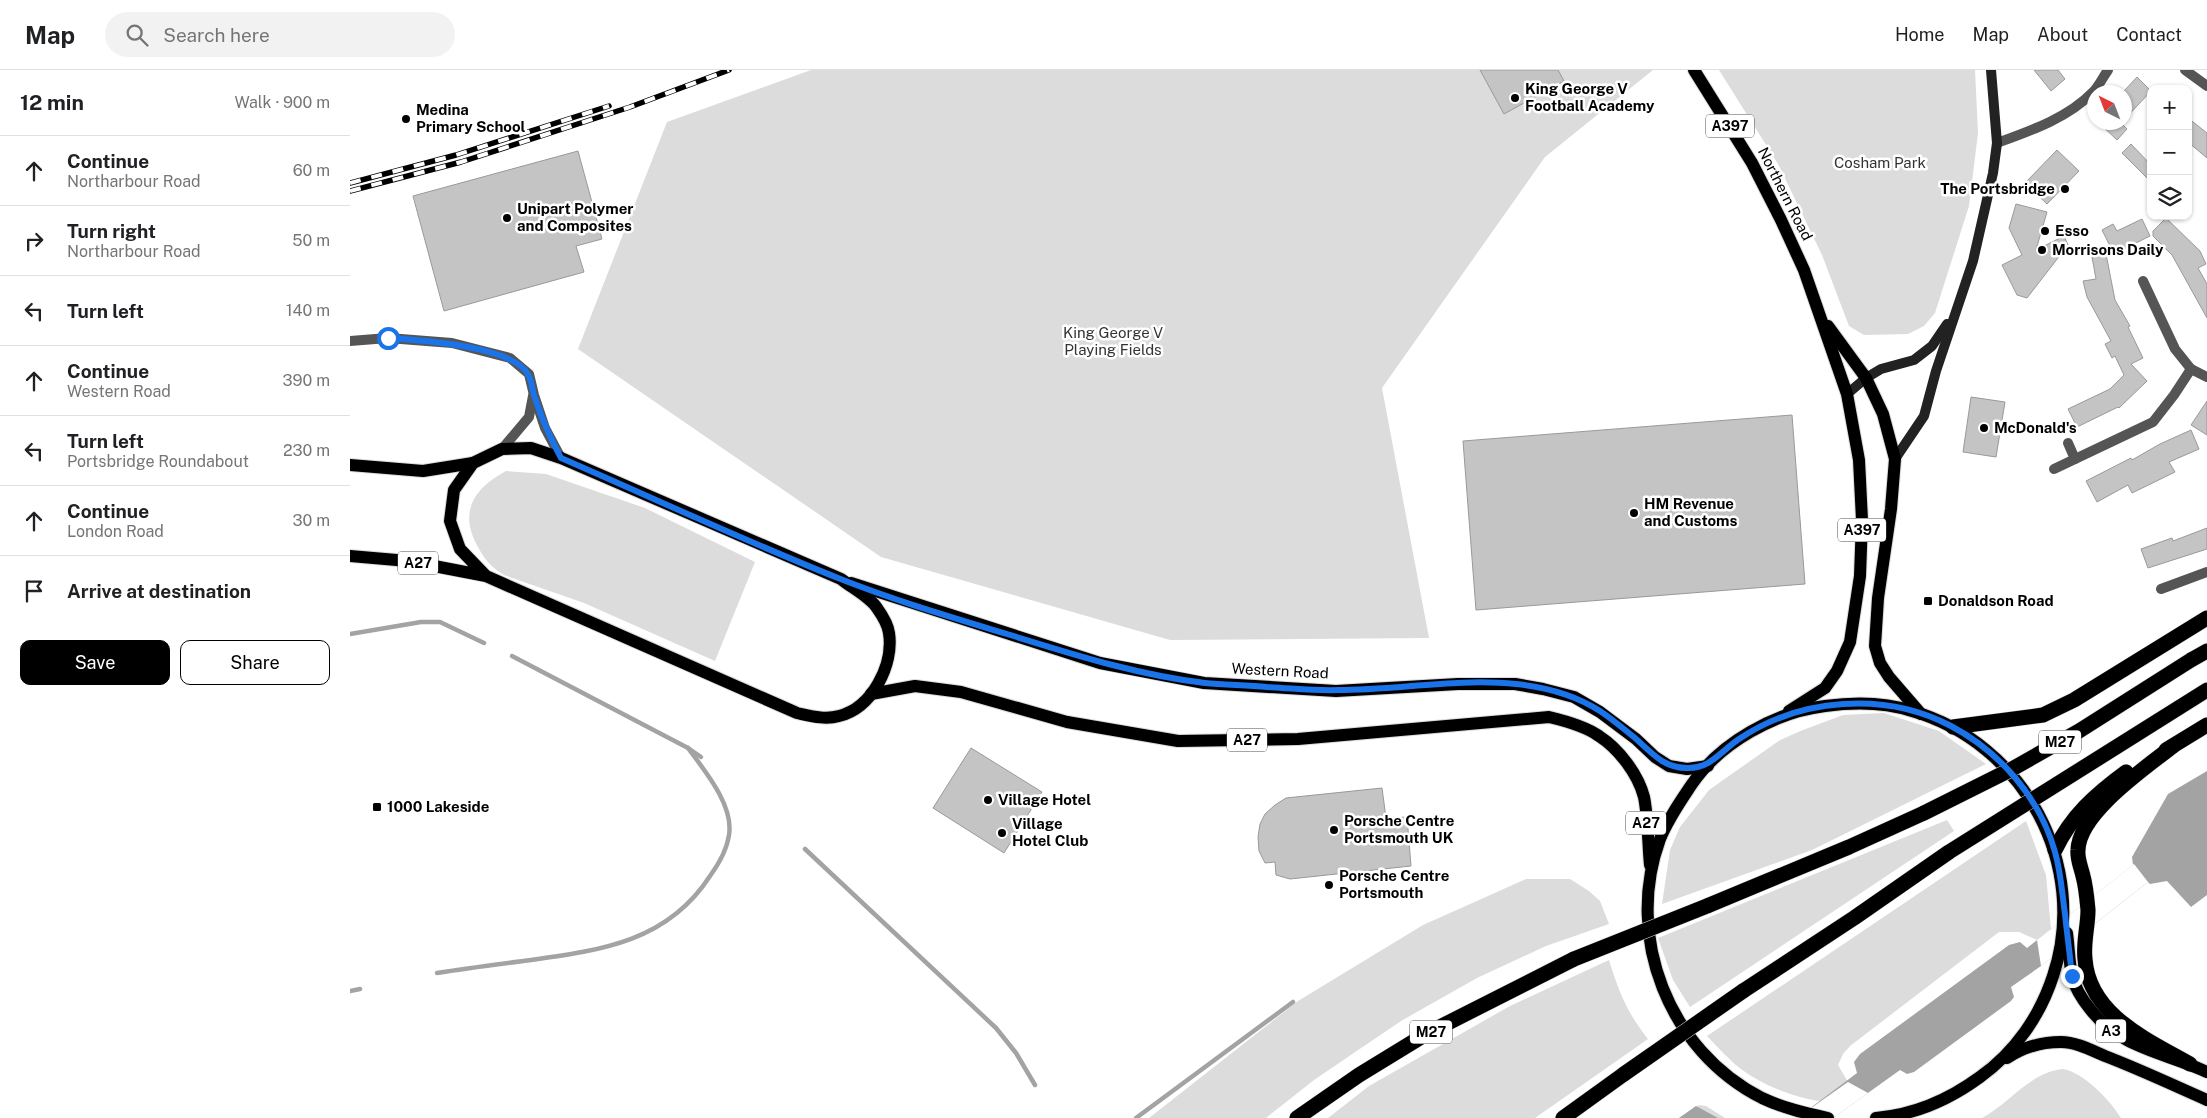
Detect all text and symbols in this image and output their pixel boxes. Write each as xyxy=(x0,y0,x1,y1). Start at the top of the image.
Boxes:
search box xyxy=(105,12,455,57)
text: Map xyxy=(25,21,75,49)
icon: search xyxy=(123,21,151,49)
text: Search here xyxy=(163,24,270,46)
text: Home xyxy=(1895,24,1945,45)
text: Map xyxy=(1973,24,2009,45)
text: About xyxy=(2037,24,2088,45)
text: Contact xyxy=(2116,24,2182,45)
place label: King George V Football Academy xyxy=(1525,80,1655,114)
north arrow xyxy=(2087,85,2132,130)
map controls xyxy=(2147,85,2192,220)
button: + xyxy=(2147,85,2192,130)
text: 12 min xyxy=(20,90,84,115)
marker: King George V Football Academy xyxy=(1509,92,1521,104)
text: Walk · 900 m xyxy=(234,93,330,112)
place label: Medina Primary School xyxy=(416,101,526,135)
marker: Medina Primary School xyxy=(400,113,412,125)
road number: A397 xyxy=(1706,114,1754,138)
button: − xyxy=(2147,130,2192,175)
street label: Northern Road xyxy=(1755,144,1816,243)
text: Continue xyxy=(67,150,149,172)
park label: Cosham Park xyxy=(1834,154,1926,171)
icon: ahead xyxy=(20,157,48,185)
text: 60 m xyxy=(293,161,330,180)
text: Northarbour Road xyxy=(67,172,201,191)
button: layers xyxy=(2147,175,2192,220)
place label: The Portsbridge xyxy=(1940,180,2055,197)
marker: The Portsbridge xyxy=(2059,183,2071,195)
place label: Unipart Polymer and Composites xyxy=(517,200,634,234)
marker: Unipart Polymer and Composites xyxy=(501,212,513,224)
text: Turn right xyxy=(67,220,156,242)
place label: Esso xyxy=(2055,222,2089,239)
marker: Esso xyxy=(2039,225,2051,237)
icon: right xyxy=(20,227,48,255)
text: 50 m xyxy=(292,231,330,250)
place label: Morrisons Daily xyxy=(2052,241,2164,258)
text: Northarbour Road xyxy=(67,242,201,261)
marker: Morrisons Daily xyxy=(2036,244,2048,256)
icon: left xyxy=(20,297,48,325)
text: Turn left xyxy=(67,300,144,322)
text: 140 m xyxy=(286,301,330,320)
park label: King George V Playing Fields xyxy=(1063,324,1163,358)
route start xyxy=(377,327,400,350)
text: Continue xyxy=(67,360,149,382)
icon: ahead xyxy=(20,367,48,395)
text: 390 m xyxy=(283,371,330,390)
text: Western Road xyxy=(67,382,171,401)
place label: McDonald's xyxy=(1994,419,2077,436)
marker: McDonald's xyxy=(1978,422,1990,434)
text: Turn left xyxy=(67,430,144,452)
icon: left xyxy=(20,437,48,465)
text: 230 m xyxy=(283,441,330,460)
text: Portsbridge Roundabout xyxy=(67,452,249,471)
place label: HM Revenue and Customs xyxy=(1644,495,1737,529)
text: Continue xyxy=(67,500,149,522)
icon: ahead xyxy=(20,507,48,535)
marker: HM Revenue and Customs xyxy=(1628,507,1640,519)
text: 30 m xyxy=(293,511,330,530)
road number: A397 xyxy=(1838,518,1886,542)
text: London Road xyxy=(67,522,164,541)
road number: A27 xyxy=(398,552,438,574)
icon: arrive xyxy=(20,577,48,605)
text: Arrive at destination xyxy=(67,580,251,602)
place label: Donaldson Road xyxy=(1938,592,2054,609)
marker: Donaldson Road xyxy=(1922,595,1934,607)
button: Save xyxy=(20,640,170,685)
button: Share xyxy=(180,640,330,685)
street label: Western Road xyxy=(1231,659,1329,682)
road number: A27 xyxy=(1227,728,1267,752)
road number: M27 xyxy=(2039,730,2081,754)
place label: Village Hotel xyxy=(998,791,1091,808)
marker: Village Hotel xyxy=(982,794,994,806)
place label: 1000 Lakeside xyxy=(387,798,489,815)
marker: 1000 Lakeside xyxy=(371,801,383,813)
road number: A27 xyxy=(1626,811,1666,834)
place label: Porsche Centre Portsmouth UK xyxy=(1344,812,1454,846)
place label: Village Hotel Club xyxy=(1012,815,1088,849)
marker: Porsche Centre Portsmouth UK xyxy=(1328,824,1340,836)
marker: Village Hotel Club xyxy=(996,827,1008,839)
place label: Porsche Centre Portsmouth xyxy=(1339,867,1449,901)
marker: Porsche Centre Portsmouth xyxy=(1323,879,1335,891)
route end xyxy=(2061,965,2084,988)
road number: A3 xyxy=(2096,1019,2126,1042)
road number: M27 xyxy=(1410,1020,1452,1044)

